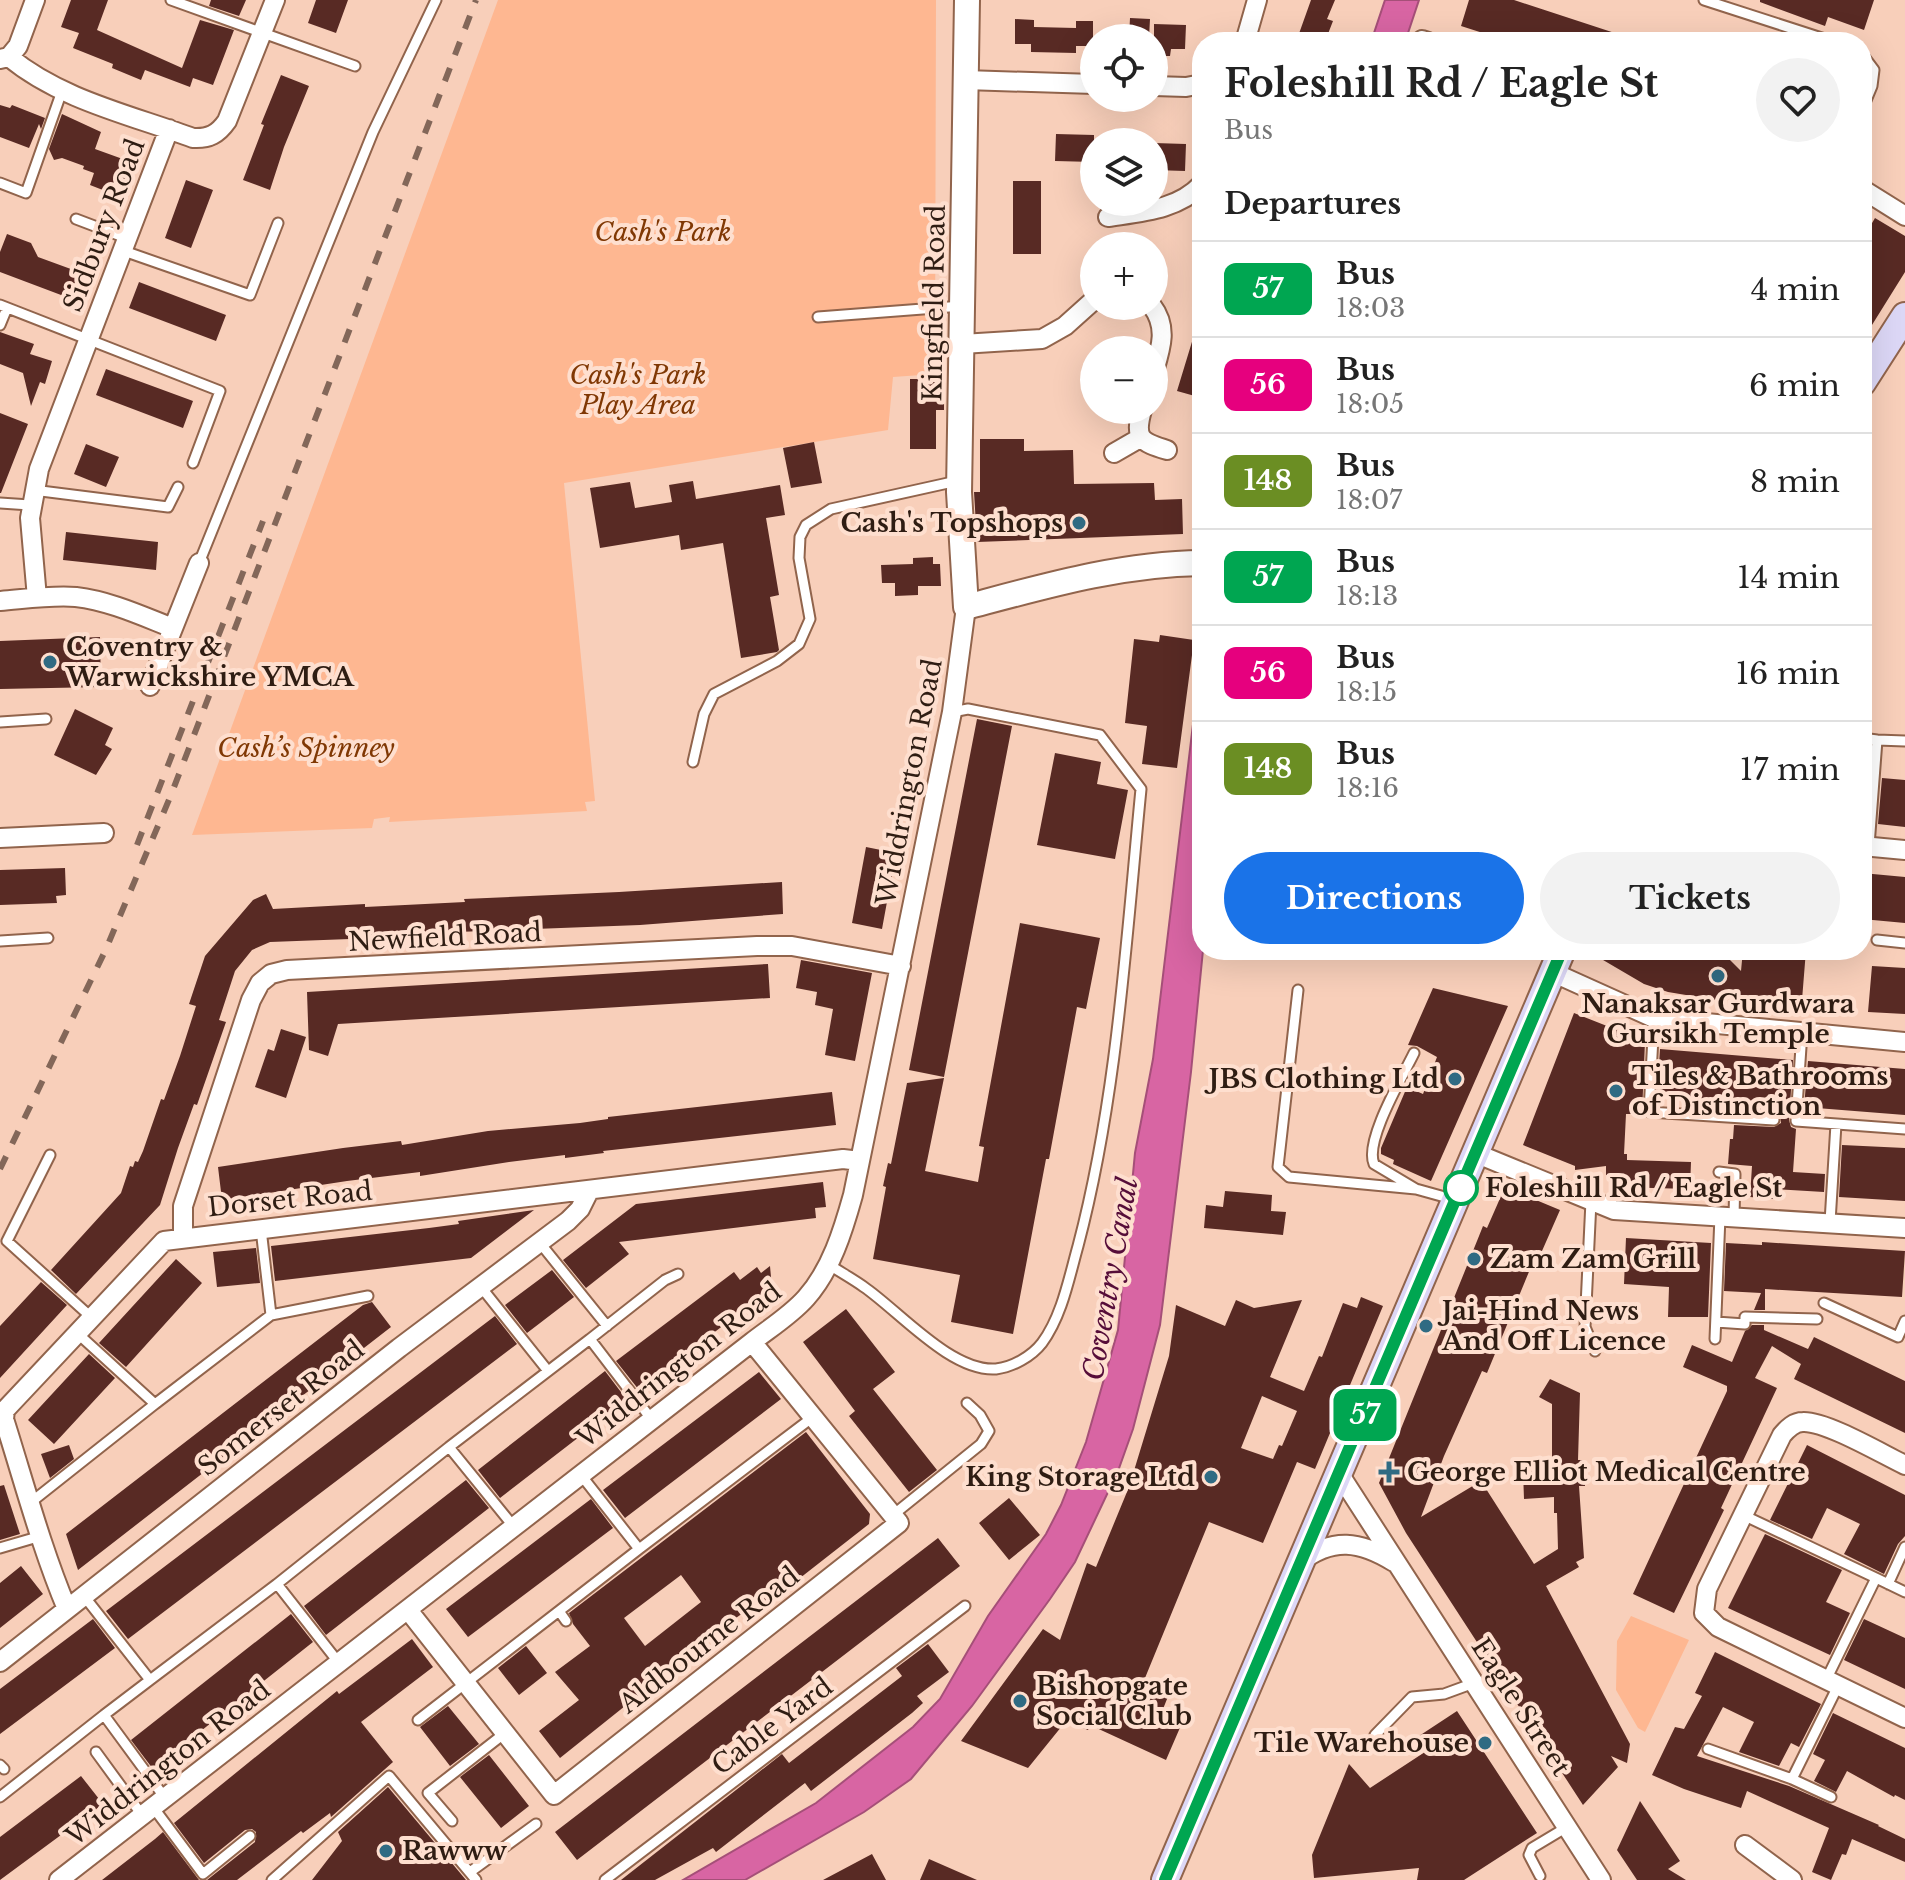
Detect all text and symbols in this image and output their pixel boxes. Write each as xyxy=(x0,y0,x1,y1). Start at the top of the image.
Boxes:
map controls xyxy=(1080,24,1168,424)
button: locate xyxy=(1080,24,1168,112)
button: heart xyxy=(1756,58,1840,142)
text: Foleshill Rd / Eagle St xyxy=(1224,60,1658,107)
text: Bus xyxy=(1224,114,1273,146)
button: layers xyxy=(1080,128,1168,216)
street label: Sidbury Road xyxy=(56,134,152,316)
text: Departures xyxy=(1224,185,1401,222)
street label: Kingfield Road xyxy=(916,204,952,402)
park label: Cash's Park xyxy=(595,216,731,248)
button: + xyxy=(1080,232,1168,320)
text: Bus xyxy=(1336,255,1395,292)
text: 57 xyxy=(1252,271,1284,306)
text: 4 min xyxy=(1751,271,1840,308)
text: 18:03 xyxy=(1336,292,1405,324)
button: − xyxy=(1080,336,1168,424)
text: Bus xyxy=(1336,351,1395,388)
park label: Cash's Park Play Area xyxy=(570,359,706,421)
text: 56 xyxy=(1250,367,1286,402)
text: 6 min xyxy=(1749,367,1840,404)
text: 18:05 xyxy=(1336,388,1404,420)
text: Bus xyxy=(1336,447,1395,484)
text: 148 xyxy=(1244,463,1292,498)
text: 8 min xyxy=(1750,463,1840,500)
text: 18:07 xyxy=(1336,484,1402,516)
place label: Cash's Topshops xyxy=(840,507,1063,539)
marker: Cash's Topshops xyxy=(1070,514,1088,532)
text: Bus xyxy=(1336,543,1395,580)
text: 57 xyxy=(1252,559,1284,594)
text: 14 min xyxy=(1737,559,1840,596)
text: 18:13 xyxy=(1336,580,1398,612)
place label: Coventry & Warwickshire YMCA xyxy=(65,631,355,693)
text: Bus xyxy=(1336,639,1395,676)
marker: Coventry & Warwickshire YMCA xyxy=(41,653,59,671)
text: 56 xyxy=(1250,655,1286,690)
text: 16 min xyxy=(1736,655,1840,692)
street label: Widdrington Road xyxy=(869,656,949,909)
text: 18:15 xyxy=(1336,676,1397,708)
park label: Cash’s Spinney xyxy=(217,732,395,764)
text: Bus xyxy=(1336,735,1395,772)
text: 148 xyxy=(1244,751,1292,786)
text: 17 min xyxy=(1740,751,1840,788)
text: 18:16 xyxy=(1336,772,1399,804)
button: Directions xyxy=(1224,852,1524,944)
button: Tickets xyxy=(1540,852,1840,944)
street label: Newfield Road xyxy=(347,916,543,958)
marker: Nanaksar Gurdwara Gursikh Temple xyxy=(1709,967,1727,985)
place label: Nanaksar Gurdwara Gursikh Temple xyxy=(1581,988,1855,1050)
place label: Tiles & Bathrooms of Distinction xyxy=(1632,1060,1888,1122)
place label: JBS Clothing Ltd xyxy=(1204,1063,1439,1095)
marker: JBS Clothing Ltd xyxy=(1446,1070,1464,1088)
marker: Tiles & Bathrooms of Distinction xyxy=(1607,1082,1625,1100)
marker: Foleshill Rd / Eagle St xyxy=(1444,1171,1478,1205)
place label: Foleshill Rd / Eagle St xyxy=(1485,1172,1782,1204)
street label: Dorset Road xyxy=(206,1174,374,1224)
water label: Coventry Canal xyxy=(1075,1175,1146,1383)
place label: Zam Zam Grill xyxy=(1490,1243,1696,1275)
marker: Zam Zam Grill xyxy=(1465,1250,1483,1268)
street label: Widdrington Road xyxy=(570,1275,788,1455)
place label: Jai-Hind News And Off Licence xyxy=(1437,1295,1666,1357)
marker: Jai-Hind News And Off Licence xyxy=(1417,1317,1435,1335)
street label: Somerset Road xyxy=(191,1333,371,1483)
line badge: 57 xyxy=(1329,1389,1401,1441)
text: 57 xyxy=(1349,1397,1381,1432)
place label: George Elliot Medical Centre xyxy=(1407,1456,1806,1488)
place label: King Storage Ltd xyxy=(965,1461,1195,1493)
marker: George Elliot Medical Centre xyxy=(1378,1461,1400,1483)
marker: King Storage Ltd xyxy=(1202,1468,1220,1486)
street label: Aldbourne Road xyxy=(612,1560,805,1721)
street label: Eagle Street xyxy=(1465,1632,1578,1782)
street label: Cable Yard xyxy=(705,1670,839,1782)
place label: Bishopgate Social Club xyxy=(1036,1670,1192,1732)
street label: Widdrington Road xyxy=(59,1673,277,1853)
marker: Bishopgate Social Club xyxy=(1011,1692,1029,1710)
place label: Tile Warehouse xyxy=(1254,1727,1469,1759)
marker: Tile Warehouse xyxy=(1476,1734,1494,1752)
place label: Rawww xyxy=(402,1835,508,1867)
marker: Rawww xyxy=(377,1842,395,1860)

